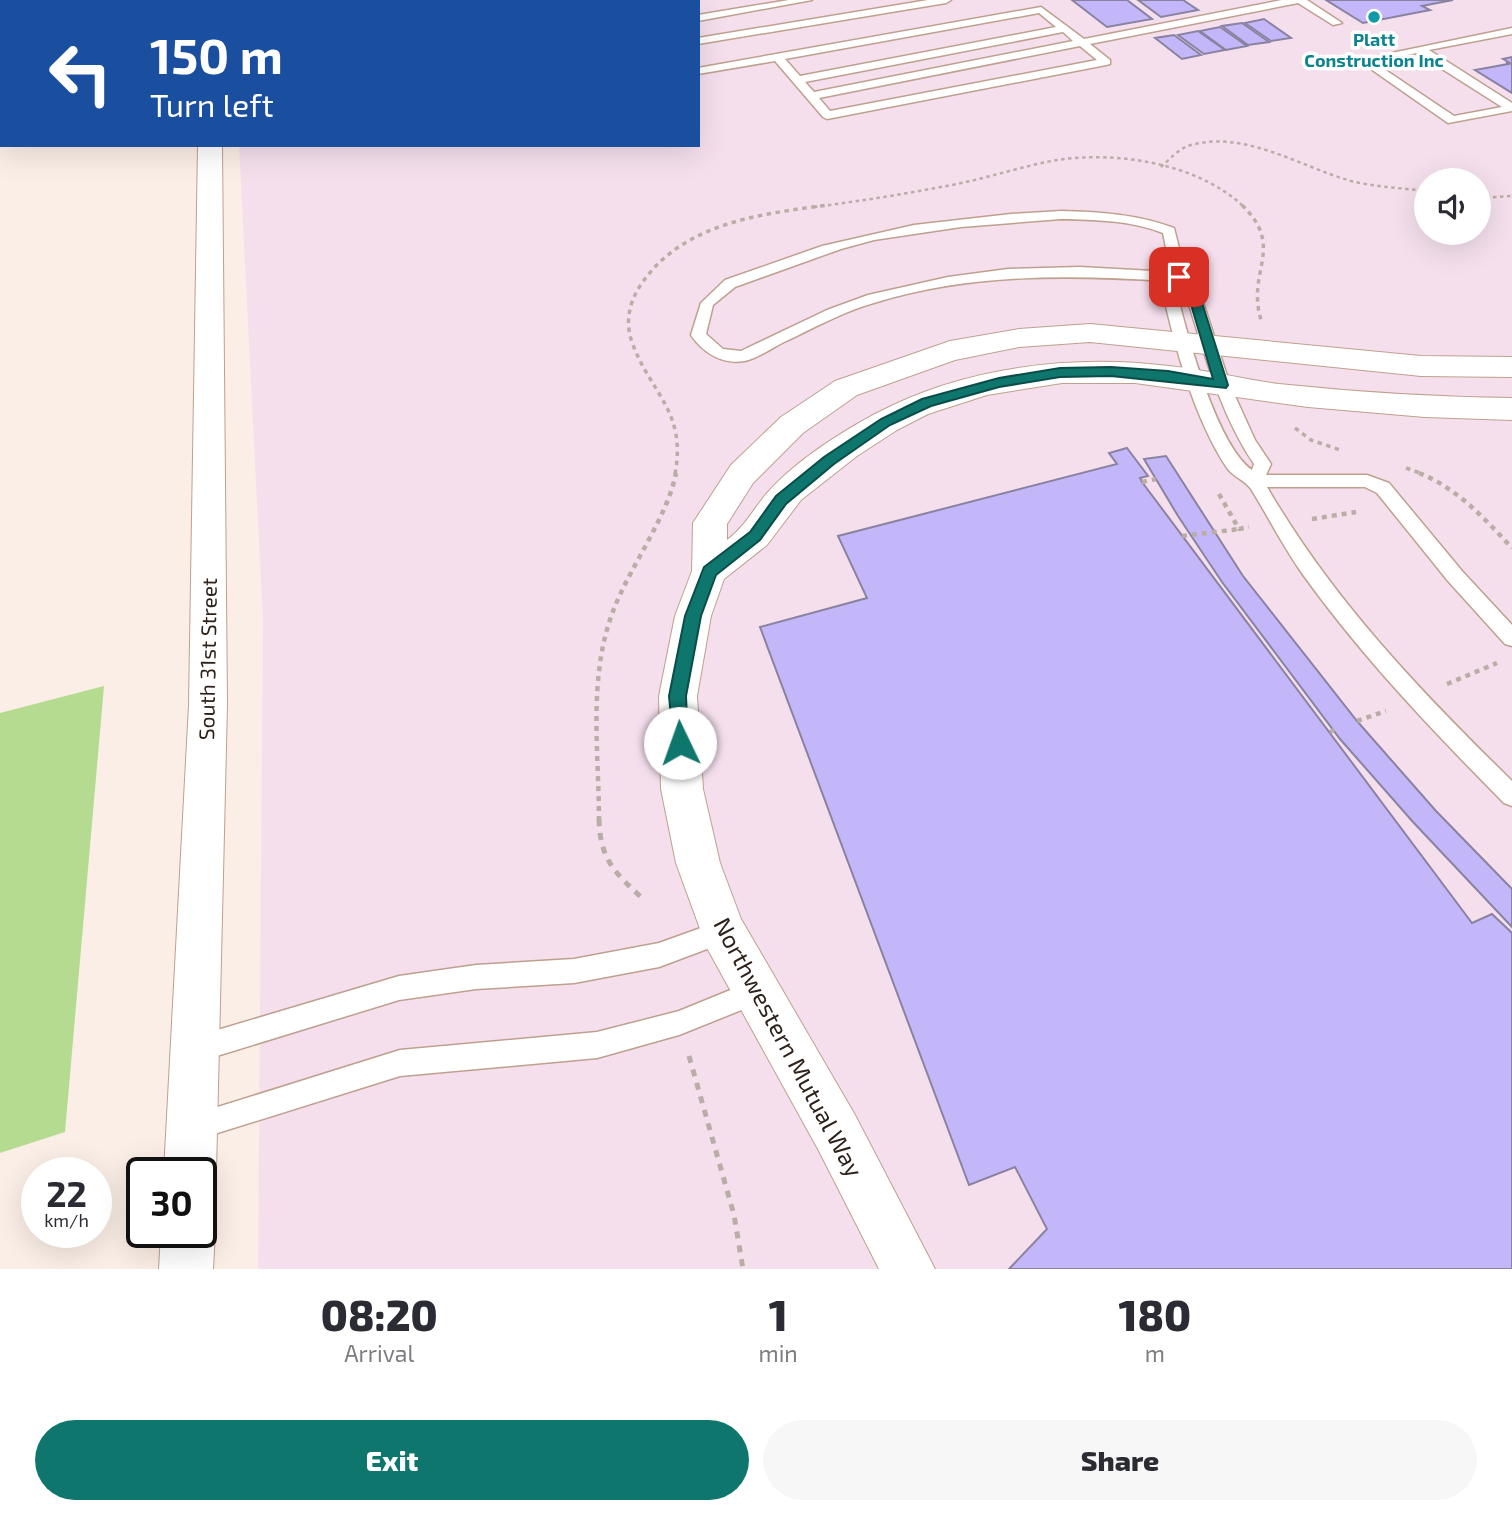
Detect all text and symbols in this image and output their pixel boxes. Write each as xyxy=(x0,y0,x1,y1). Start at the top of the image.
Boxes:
marker: Platt Construction Inc xyxy=(1366,9,1382,25)
text: 150 m xyxy=(150,25,283,84)
icon: left xyxy=(35,28,126,119)
place label: Platt Construction Inc xyxy=(1304,28,1444,71)
text: Turn left xyxy=(150,85,274,123)
map controls xyxy=(1414,168,1491,245)
button: sound xyxy=(1414,168,1491,245)
pin xyxy=(1149,247,1209,307)
icon: arrive xyxy=(1160,258,1198,296)
street label: South 31st Street xyxy=(193,578,221,740)
position arrow xyxy=(643,706,717,780)
street label: Northwestern Mutual Way xyxy=(708,912,870,1182)
speed limit sign: 30 xyxy=(126,1157,217,1248)
text: 22 xyxy=(46,1172,87,1214)
text: km/h xyxy=(44,1209,89,1231)
text: 08:20 xyxy=(321,1289,438,1339)
text: 1 xyxy=(769,1289,788,1339)
text: 180 xyxy=(1119,1289,1191,1339)
text: Arrival xyxy=(344,1339,414,1367)
text: min xyxy=(759,1339,798,1367)
text: m xyxy=(1145,1339,1165,1367)
button: Exit xyxy=(35,1420,749,1500)
button: Share xyxy=(763,1420,1477,1500)

